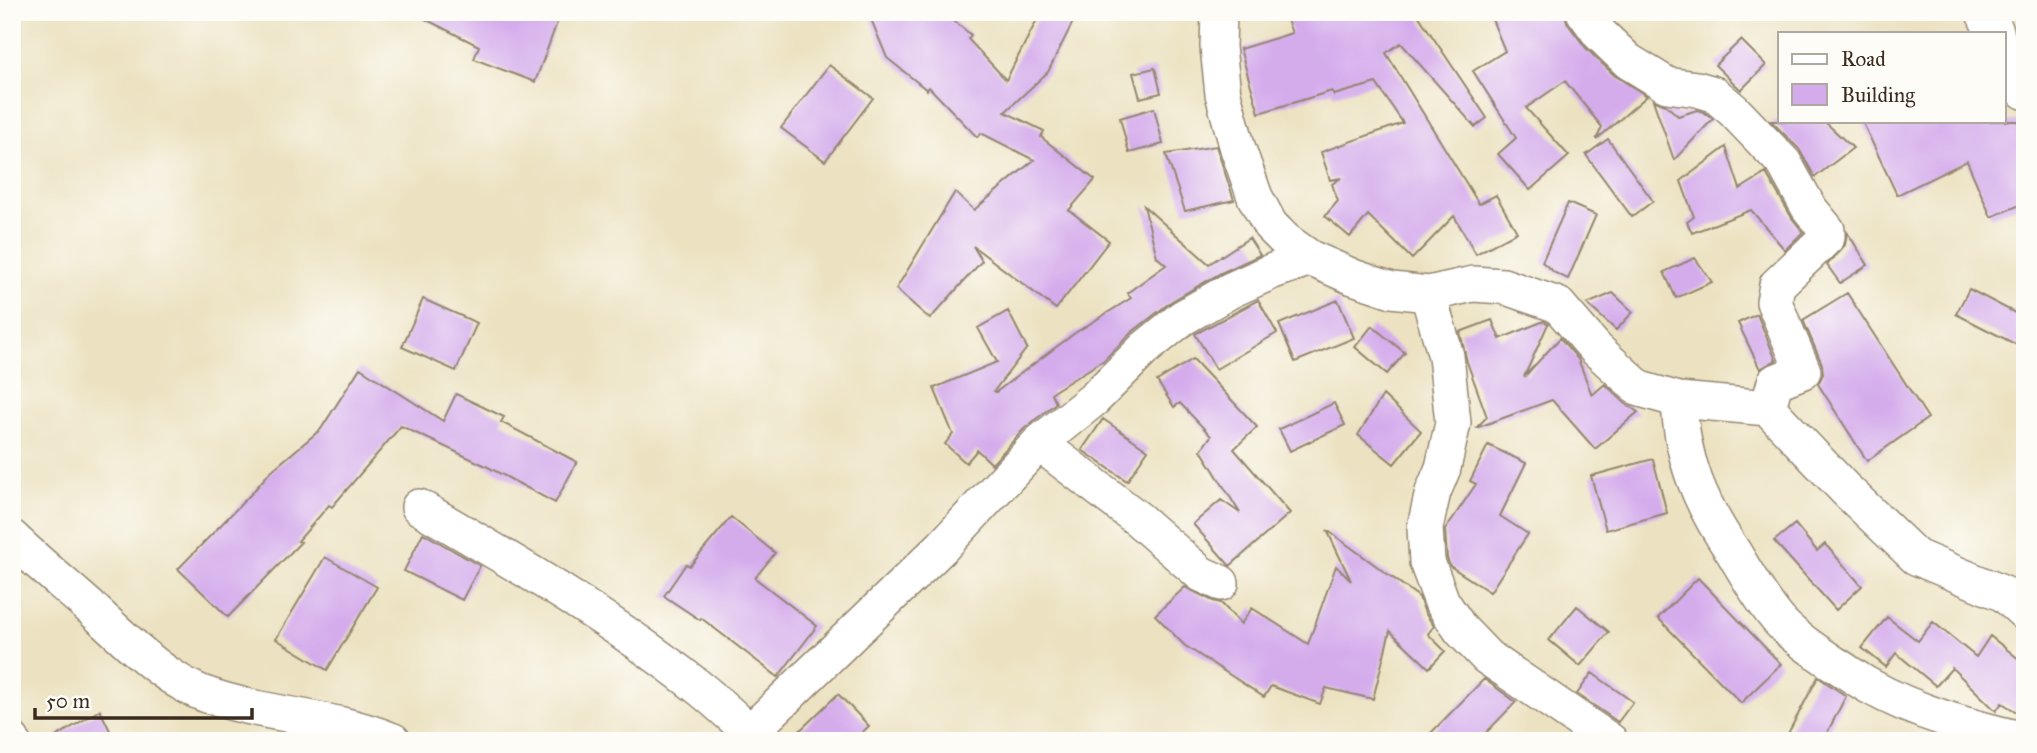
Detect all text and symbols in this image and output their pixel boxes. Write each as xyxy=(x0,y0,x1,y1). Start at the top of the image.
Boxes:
legend xyxy=(1778,32,2006,122)
text: Road xyxy=(1841,46,1886,72)
text: Building xyxy=(1841,82,1915,108)
scale bar xyxy=(35,676,252,720)
text: 50 m xyxy=(46,688,91,714)

